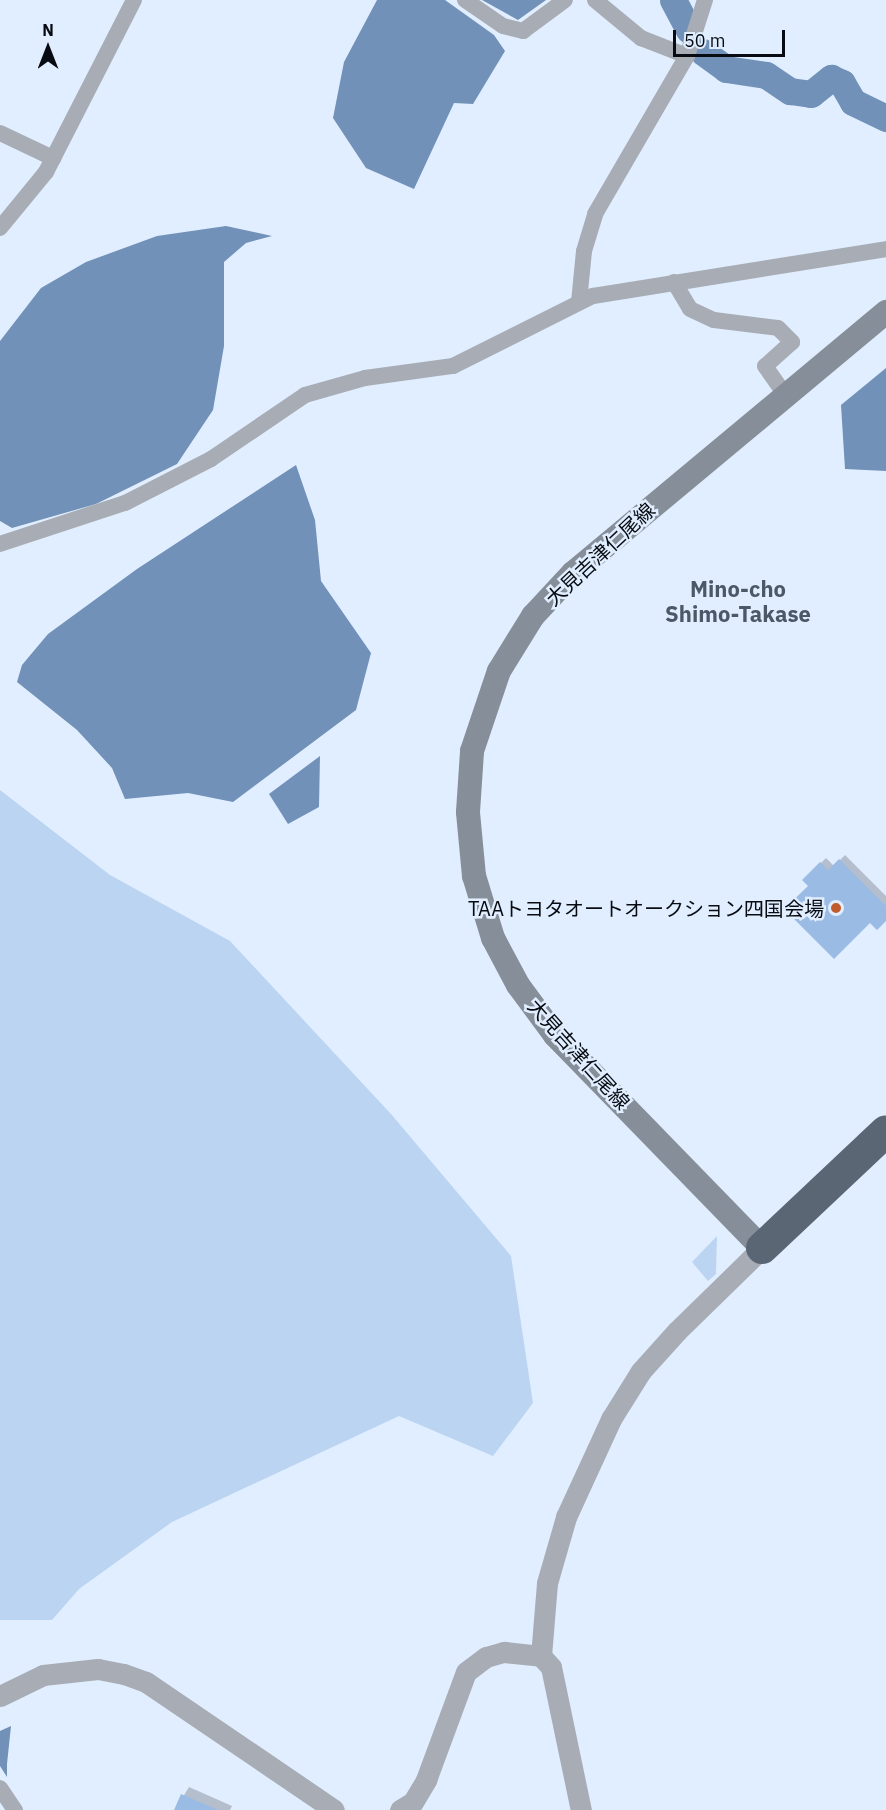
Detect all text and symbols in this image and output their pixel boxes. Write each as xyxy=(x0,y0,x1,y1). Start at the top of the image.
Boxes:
north arrow xyxy=(18,18,78,78)
scale bar xyxy=(676,18,788,56)
text: N xyxy=(42,20,54,40)
text: 50 m xyxy=(684,29,726,52)
street label: 大見吉津仁尾線 xyxy=(541,497,659,611)
district label: Mino-cho Shimo-Takase xyxy=(665,575,811,626)
place label: TAAトヨタオートオークション四国会場 xyxy=(468,896,824,920)
marker: TAAトヨタオートオークション四国会場 xyxy=(829,901,843,915)
street label: 大見吉津仁尾線 xyxy=(523,994,635,1114)

